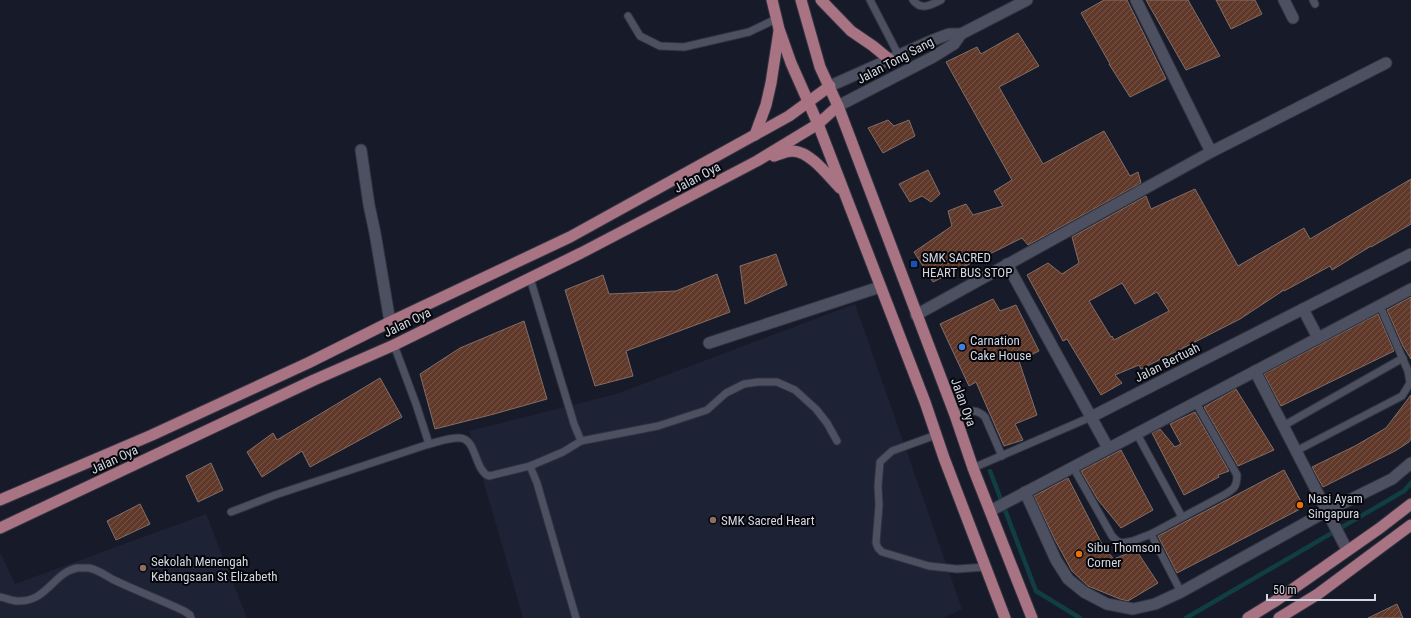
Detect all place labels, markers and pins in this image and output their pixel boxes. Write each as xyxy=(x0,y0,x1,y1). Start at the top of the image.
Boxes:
place label: SMK SACRED HEART BUS STOP xyxy=(922,250,1012,280)
marker: SMK SACRED HEART BUS STOP xyxy=(909,259,919,269)
place label: Carnation Cake House xyxy=(970,333,1031,363)
marker: Carnation Cake House xyxy=(957,342,967,352)
place label: Nasi Ayam Singapura xyxy=(1308,491,1363,521)
marker: Nasi Ayam Singapura xyxy=(1295,500,1305,510)
place label: SMK Sacred Heart xyxy=(721,513,815,528)
marker: SMK Sacred Heart xyxy=(708,515,718,525)
place label: Sibu Thomson Corner xyxy=(1087,540,1160,570)
marker: Sibu Thomson Corner xyxy=(1074,549,1084,559)
place label: Sekolah Menengah Kebangsaan St Elizabeth xyxy=(151,554,278,584)
marker: Sekolah Menengah Kebangsaan St Elizabeth xyxy=(138,563,148,573)

